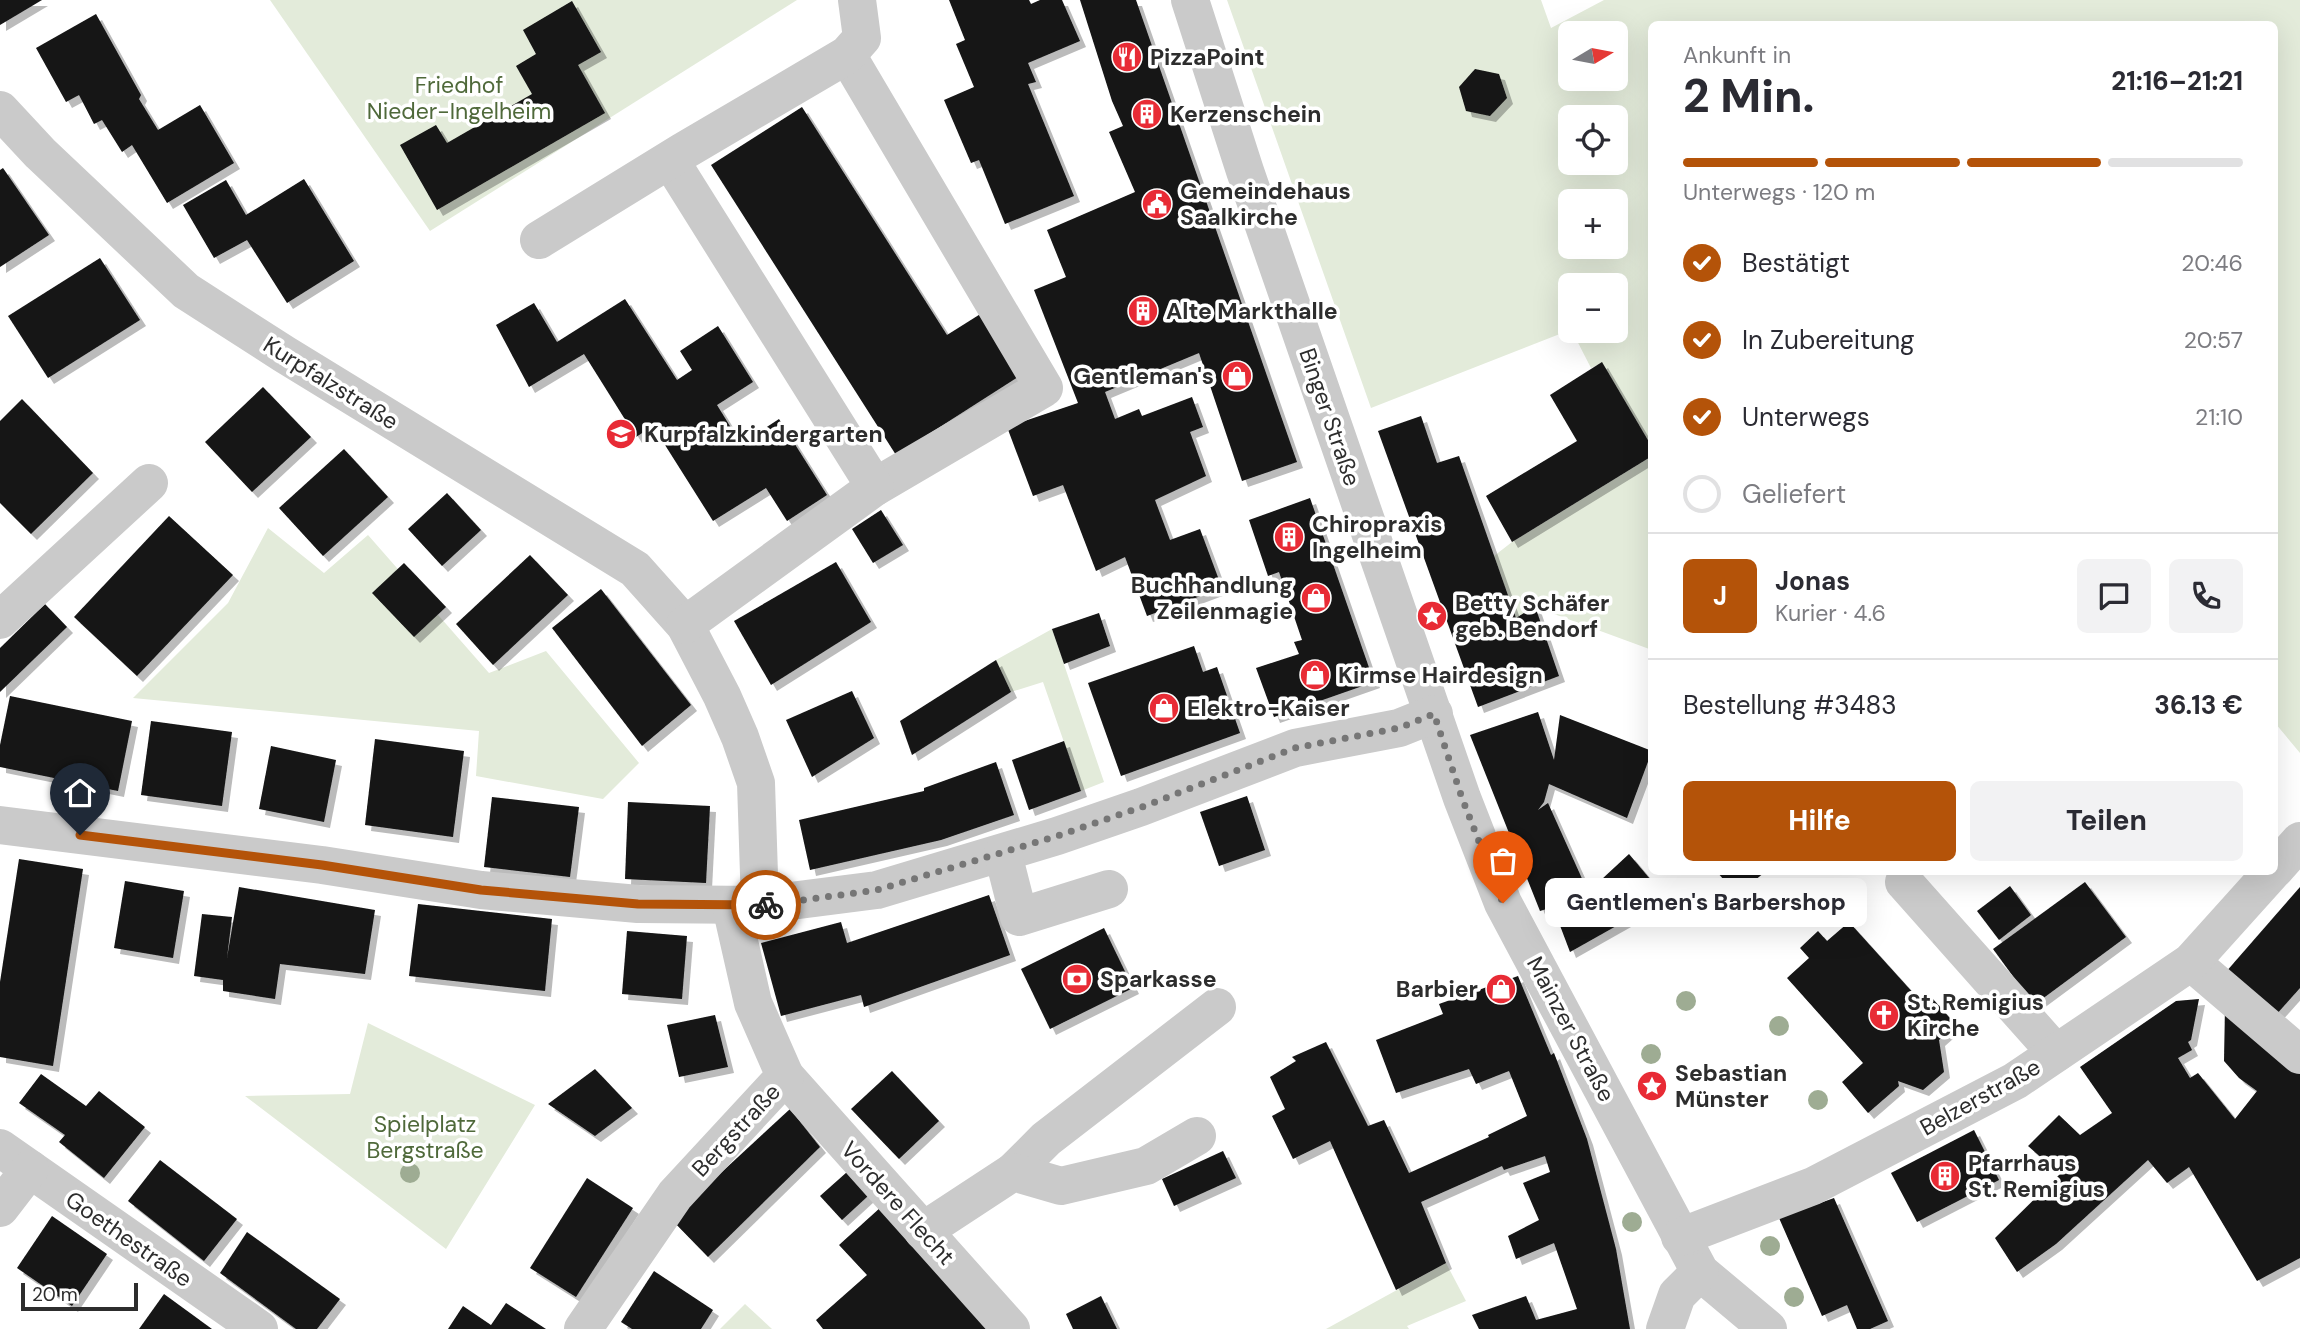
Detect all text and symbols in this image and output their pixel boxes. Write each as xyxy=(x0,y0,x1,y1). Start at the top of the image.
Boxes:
north arrow xyxy=(1558,21,1628,91)
map controls xyxy=(1558,21,1628,343)
restaurant icon: PizzaPoint xyxy=(1110,40,1144,74)
text: Ankunft in xyxy=(1683,40,1791,70)
place label: PizzaPoint xyxy=(1150,42,1264,72)
text: 21:16–21:21 xyxy=(2111,64,2243,98)
text: 2 Min. xyxy=(1683,66,1814,126)
park label: Friedhof Nieder-Ingelheim xyxy=(367,70,551,126)
building icon: Kerzenschein xyxy=(1130,97,1164,131)
place label: Kerzenschein xyxy=(1170,99,1321,129)
button: locate xyxy=(1558,105,1628,175)
place label: Gemeindehaus Saalkirche xyxy=(1180,176,1351,232)
text: Unterwegs · 120 m xyxy=(1683,177,1875,207)
public building icon: Gemeindehaus Saalkirche xyxy=(1140,187,1174,221)
button: + xyxy=(1558,189,1628,259)
icon: check xyxy=(1683,244,1721,282)
text: Bestätigt xyxy=(1742,246,1850,280)
text: 20:46 xyxy=(2181,248,2243,278)
button: − xyxy=(1558,273,1628,343)
building icon: Alte Markthalle xyxy=(1126,294,1160,328)
place label: Alte Markthalle xyxy=(1166,296,1338,326)
icon: check xyxy=(1683,321,1721,359)
text: In Zubereitung xyxy=(1742,323,1915,357)
text: 20:57 xyxy=(2184,325,2243,355)
street label: Kurpfalzstraße xyxy=(258,330,404,436)
street label: Binger Straße xyxy=(1292,344,1368,490)
shop icon: Gentleman's xyxy=(1220,359,1254,393)
place label: Gentleman's xyxy=(1073,361,1214,391)
icon: check xyxy=(1683,398,1721,436)
text: Unterwegs xyxy=(1742,400,1870,434)
text: 21:10 xyxy=(2195,402,2243,432)
school or university icon: Kurpfalzkindergarten xyxy=(604,417,638,451)
place label: Kurpfalzkindergarten xyxy=(644,419,883,449)
text: Geliefert xyxy=(1742,477,1846,511)
place label: Chiropraxis Ingelheim xyxy=(1312,509,1442,565)
building icon: Chiropraxis Ingelheim xyxy=(1272,520,1306,554)
button: chat xyxy=(2077,559,2151,633)
button: phone xyxy=(2169,559,2243,633)
text: Jonas xyxy=(1775,564,1850,598)
place label: Buchhandlung Zeilenmagie xyxy=(1131,570,1293,626)
text: J xyxy=(1713,579,1727,613)
shop icon: Buchhandlung Zeilenmagie xyxy=(1299,581,1333,615)
place label: Betty Schäfer geb. Bendorf xyxy=(1455,588,1609,644)
text: Kurier · 4.6 xyxy=(1775,598,1886,628)
place icon: Betty Schäfer geb. Bendorf xyxy=(1415,599,1449,633)
shop icon: Kirmse Hairdesign xyxy=(1298,658,1332,692)
place label: Kirmse Hairdesign xyxy=(1338,660,1543,690)
text: Bestellung #3483 xyxy=(1683,688,1897,722)
text: 36.13 € xyxy=(2154,688,2243,722)
shop icon: Elektro-Kaiser xyxy=(1147,691,1181,725)
place label: Elektro-Kaiser xyxy=(1187,693,1350,723)
pin xyxy=(50,763,110,835)
icon: home xyxy=(61,774,99,812)
button: Hilfe xyxy=(1683,781,1956,861)
button: Teilen xyxy=(1970,781,2243,861)
pin xyxy=(1473,831,1533,903)
icon: bag xyxy=(1484,842,1522,880)
courier xyxy=(731,870,801,940)
callout: Gentlemen's Barbershop xyxy=(1545,878,1867,928)
icon: bike xyxy=(747,886,785,924)
text: Gentlemen's Barbershop xyxy=(1566,887,1846,917)
street label: Mainzer Straße xyxy=(1520,951,1622,1107)
bank icon: Sparkasse xyxy=(1060,962,1094,996)
place label: Sparkasse xyxy=(1100,964,1217,994)
shop icon: Barbier xyxy=(1484,972,1518,1006)
place label: Barbier xyxy=(1396,974,1478,1004)
place label: St. Remigius Kirche xyxy=(1907,987,2044,1043)
church icon: St. Remigius Kirche xyxy=(1867,998,1901,1032)
street label: Belzerstraße xyxy=(1914,1052,2046,1142)
place label: Sebastian Münster xyxy=(1675,1058,1787,1114)
place icon: Sebastian Münster xyxy=(1635,1069,1669,1103)
street label: Bergstraße xyxy=(685,1077,787,1183)
park label: Spielplatz Bergstraße xyxy=(366,1109,484,1165)
street label: Vordere Flecht xyxy=(835,1135,961,1271)
place label: Pfarrhaus St. Remigius xyxy=(1968,1148,2105,1204)
building icon: Pfarrhaus St. Remigius xyxy=(1928,1159,1962,1193)
street label: Goethestraße xyxy=(60,1184,198,1294)
scale bar xyxy=(21,1280,138,1312)
text: 20 m xyxy=(32,1282,78,1307)

